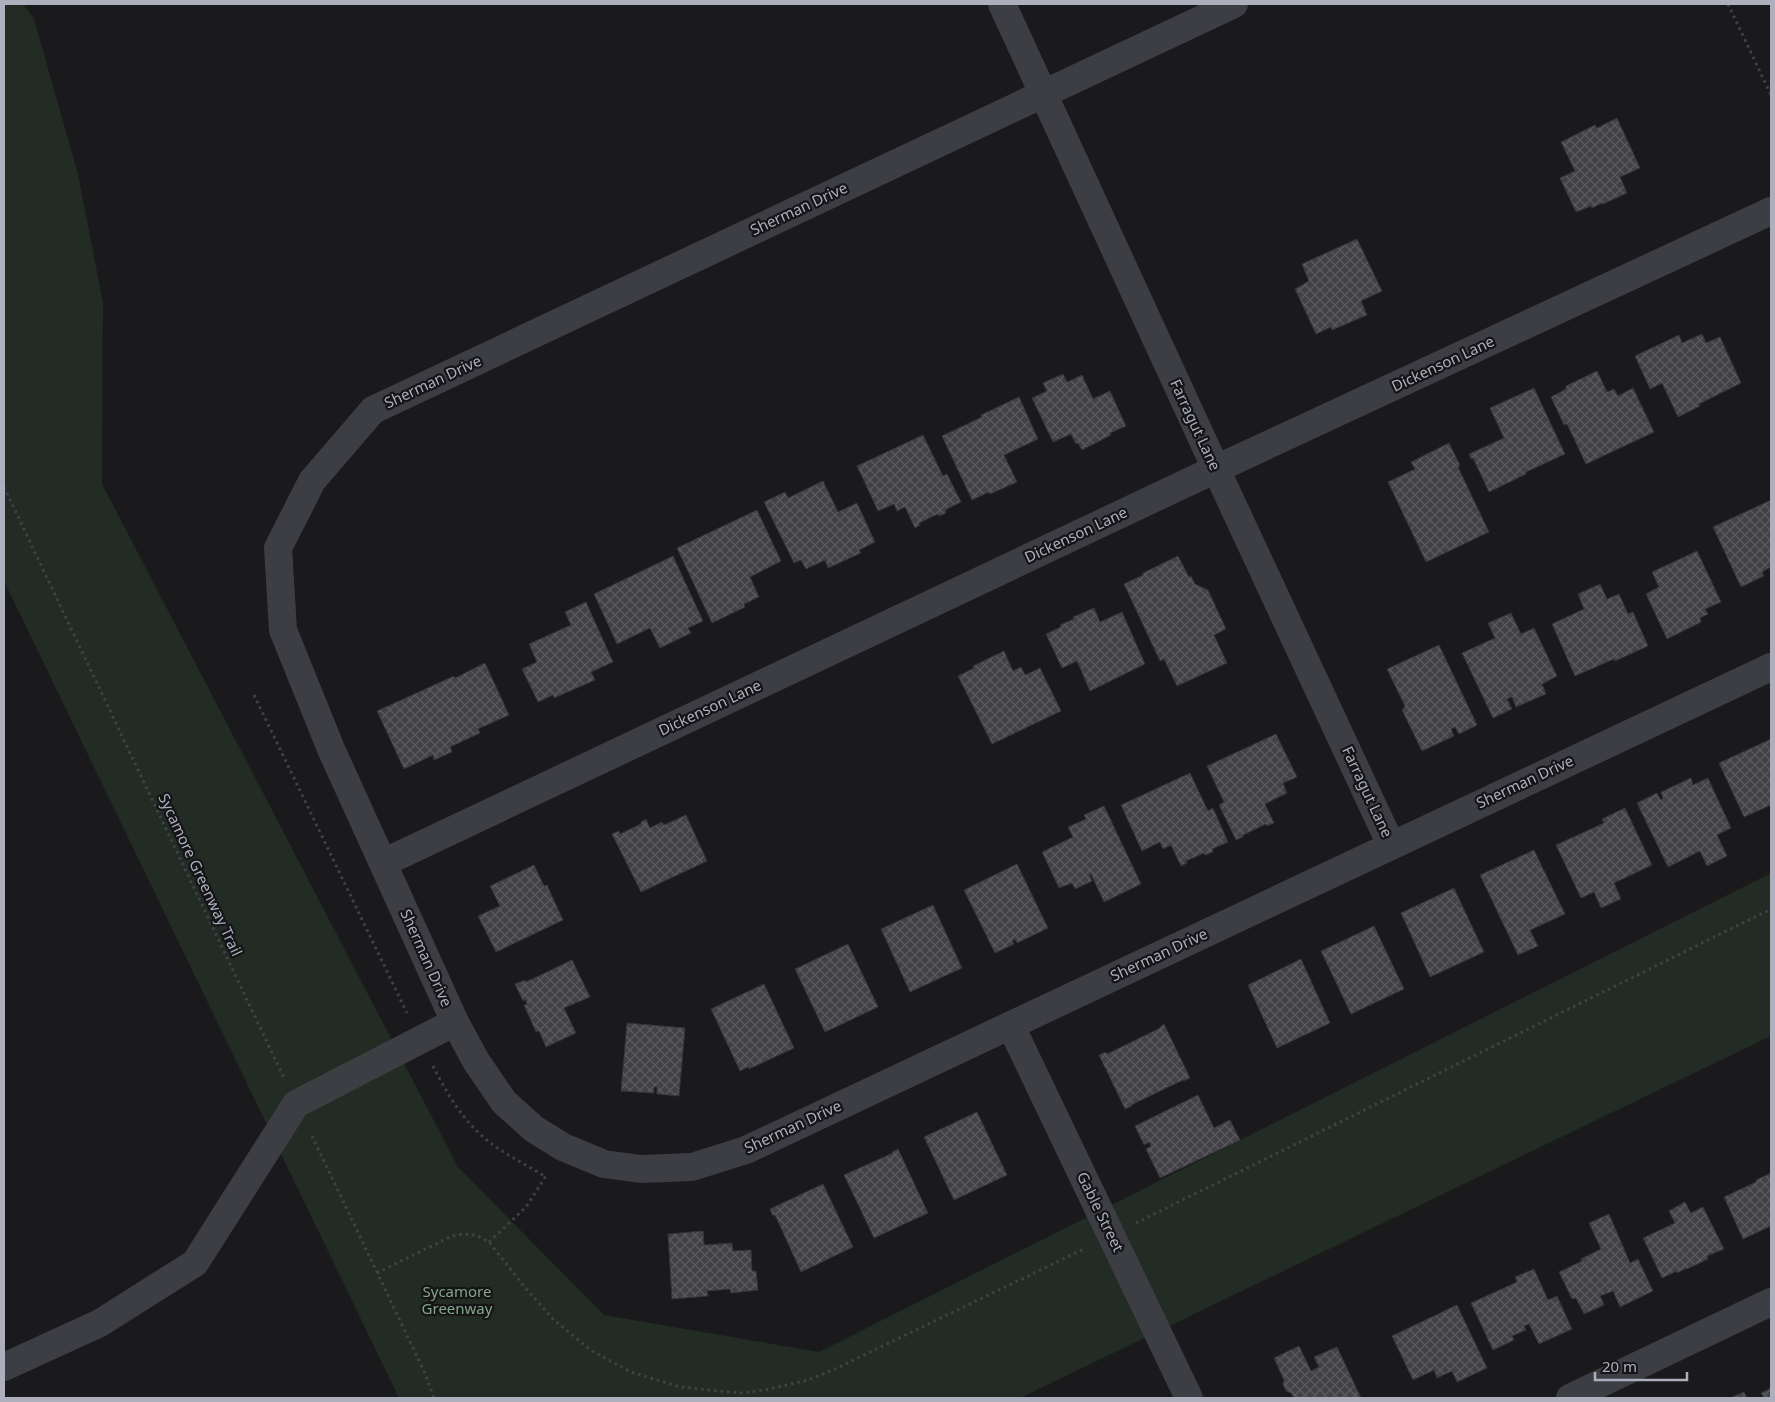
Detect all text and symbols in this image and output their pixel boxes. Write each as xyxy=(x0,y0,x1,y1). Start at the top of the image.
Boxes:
street label: Sherman Drive xyxy=(747,177,850,239)
street label: Dickenson Lane xyxy=(1388,331,1497,396)
street label: Sherman Drive xyxy=(381,350,484,412)
street label: Farragut Lane xyxy=(1166,376,1226,473)
street label: Dickenson Lane xyxy=(1021,502,1130,567)
street label: Dickenson Lane xyxy=(655,675,764,740)
street label: Farragut Lane xyxy=(1338,743,1398,840)
street label: Sherman Drive xyxy=(1473,750,1576,812)
street label: Sycamore Greenway Trail xyxy=(154,790,247,959)
street label: Sherman Drive xyxy=(396,906,457,1010)
street label: Sherman Drive xyxy=(1107,923,1210,985)
street label: Sherman Drive xyxy=(741,1095,844,1157)
street label: Gable Street xyxy=(1073,1168,1129,1255)
park label: Sycamore Greenway xyxy=(422,1281,493,1318)
scale bar xyxy=(1595,1350,1688,1382)
text: 20 m xyxy=(1602,1356,1637,1376)

